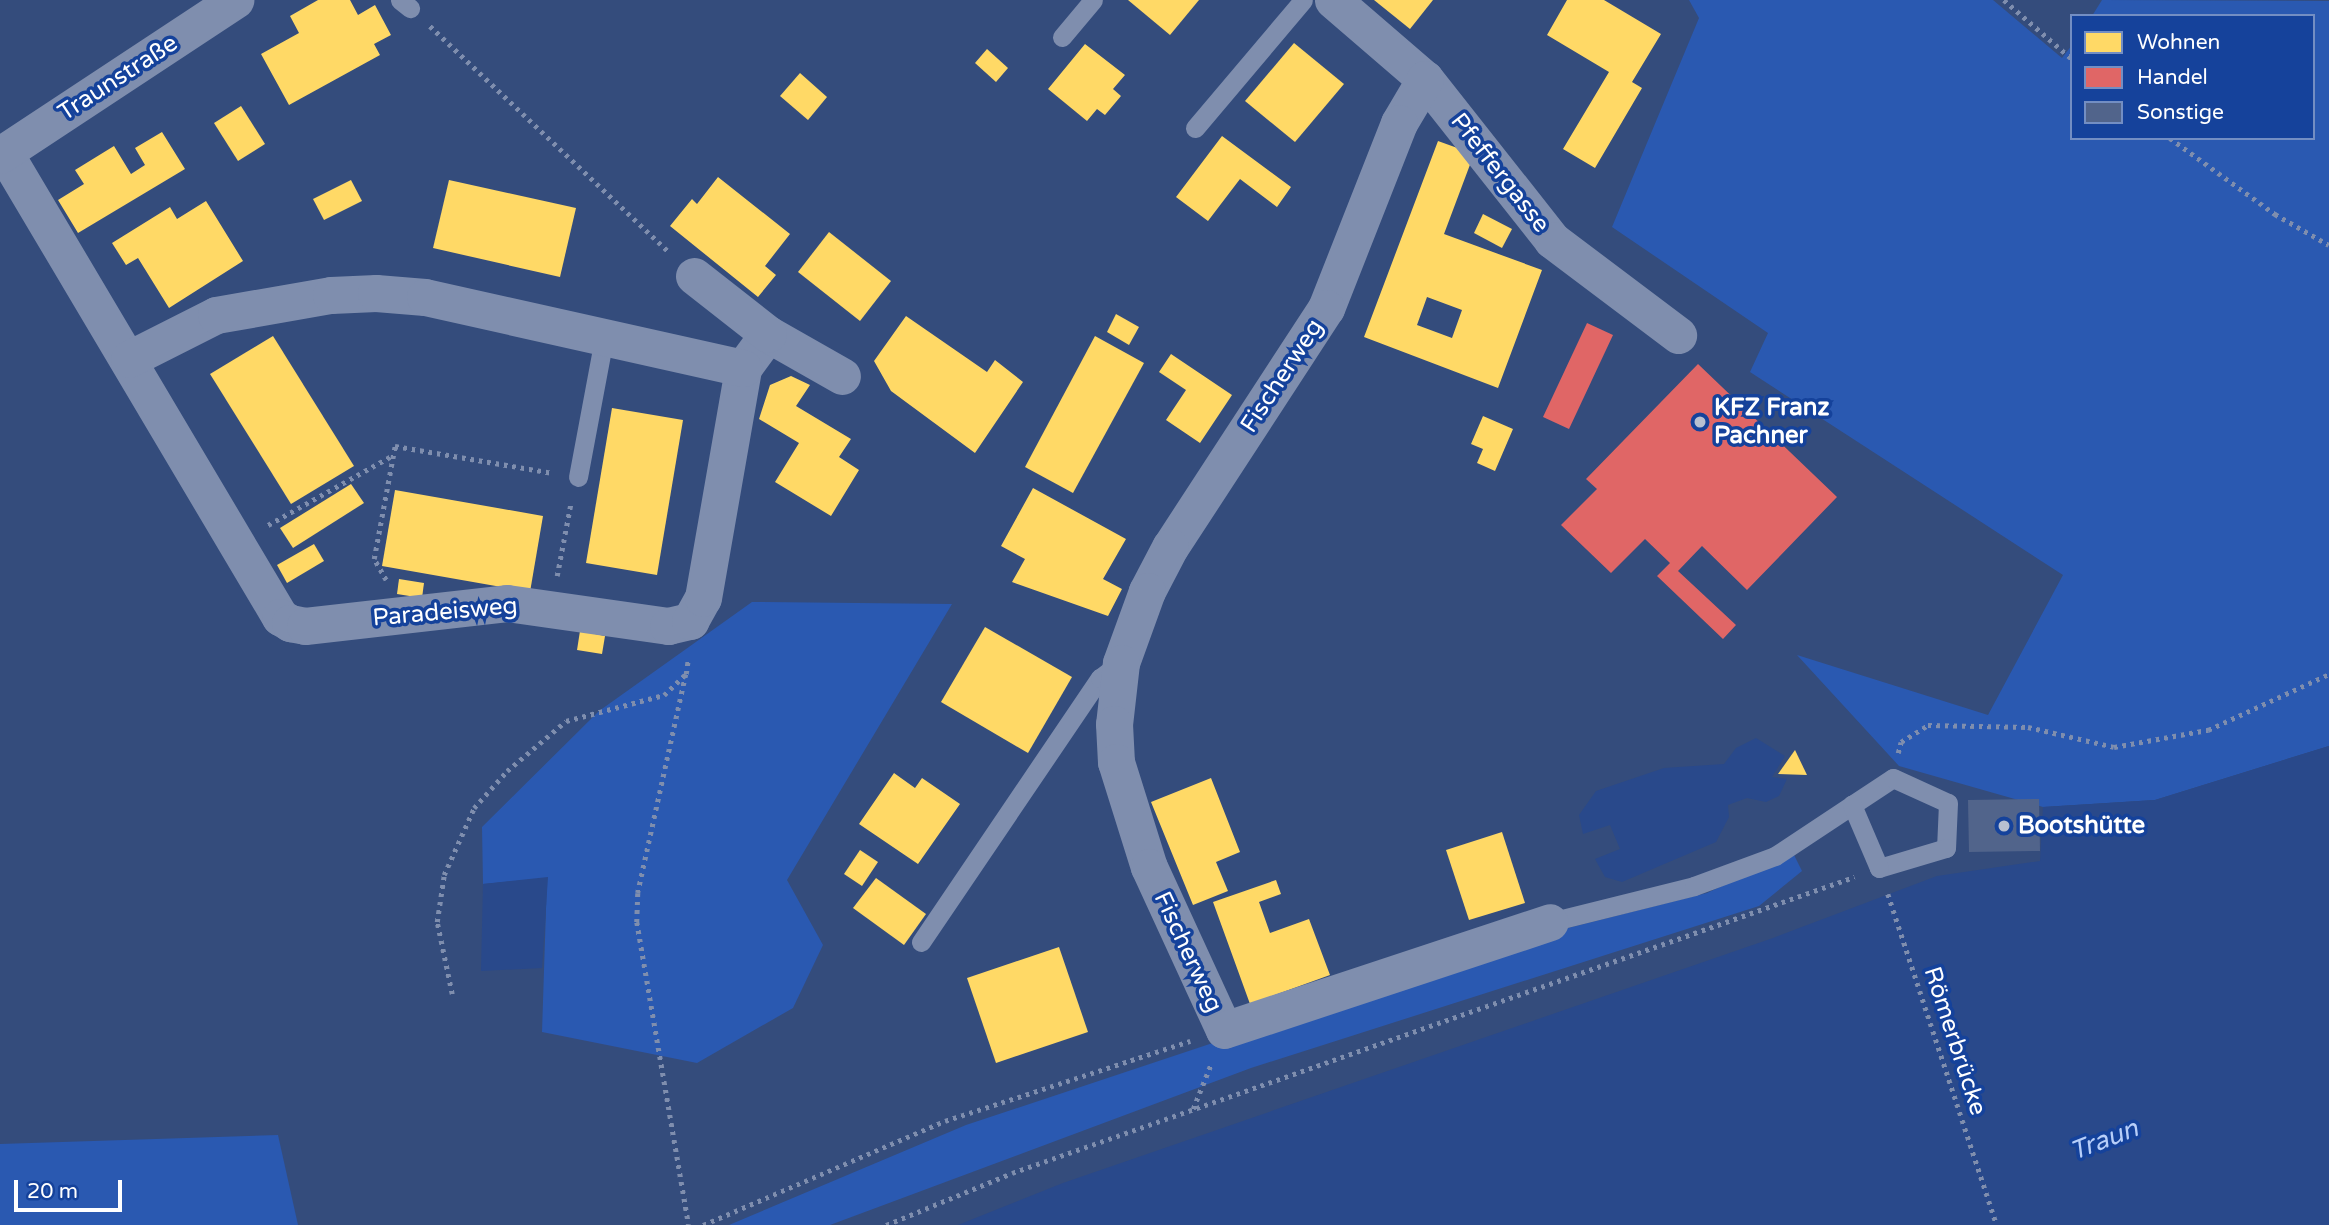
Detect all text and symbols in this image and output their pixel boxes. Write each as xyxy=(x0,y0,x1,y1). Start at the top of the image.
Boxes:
legend xyxy=(2070,14,2315,140)
street label: Traunstraße xyxy=(53,29,183,127)
text: Wohnen xyxy=(2137,30,2220,55)
text: Handel xyxy=(2137,65,2208,90)
text: Sonstige xyxy=(2137,100,2224,125)
street label: Pfeffergasse xyxy=(1444,108,1556,238)
street label: Fischerweg xyxy=(1235,314,1329,438)
place label: KFZ Franz Pachner xyxy=(1714,394,1829,450)
marker: KFZ Franz Pachner xyxy=(1692,414,1708,430)
street label: Paradeisweg xyxy=(371,591,519,633)
place label: Bootshütte xyxy=(2018,812,2145,840)
marker: Bootshütte xyxy=(1996,818,2012,834)
street label: Fischerweg xyxy=(1148,887,1228,1017)
street label: Römerbrücke xyxy=(1917,963,1993,1119)
water label: Traun xyxy=(2066,1113,2142,1167)
scale bar xyxy=(18,1166,126,1210)
text: 20 m xyxy=(27,1179,78,1204)

